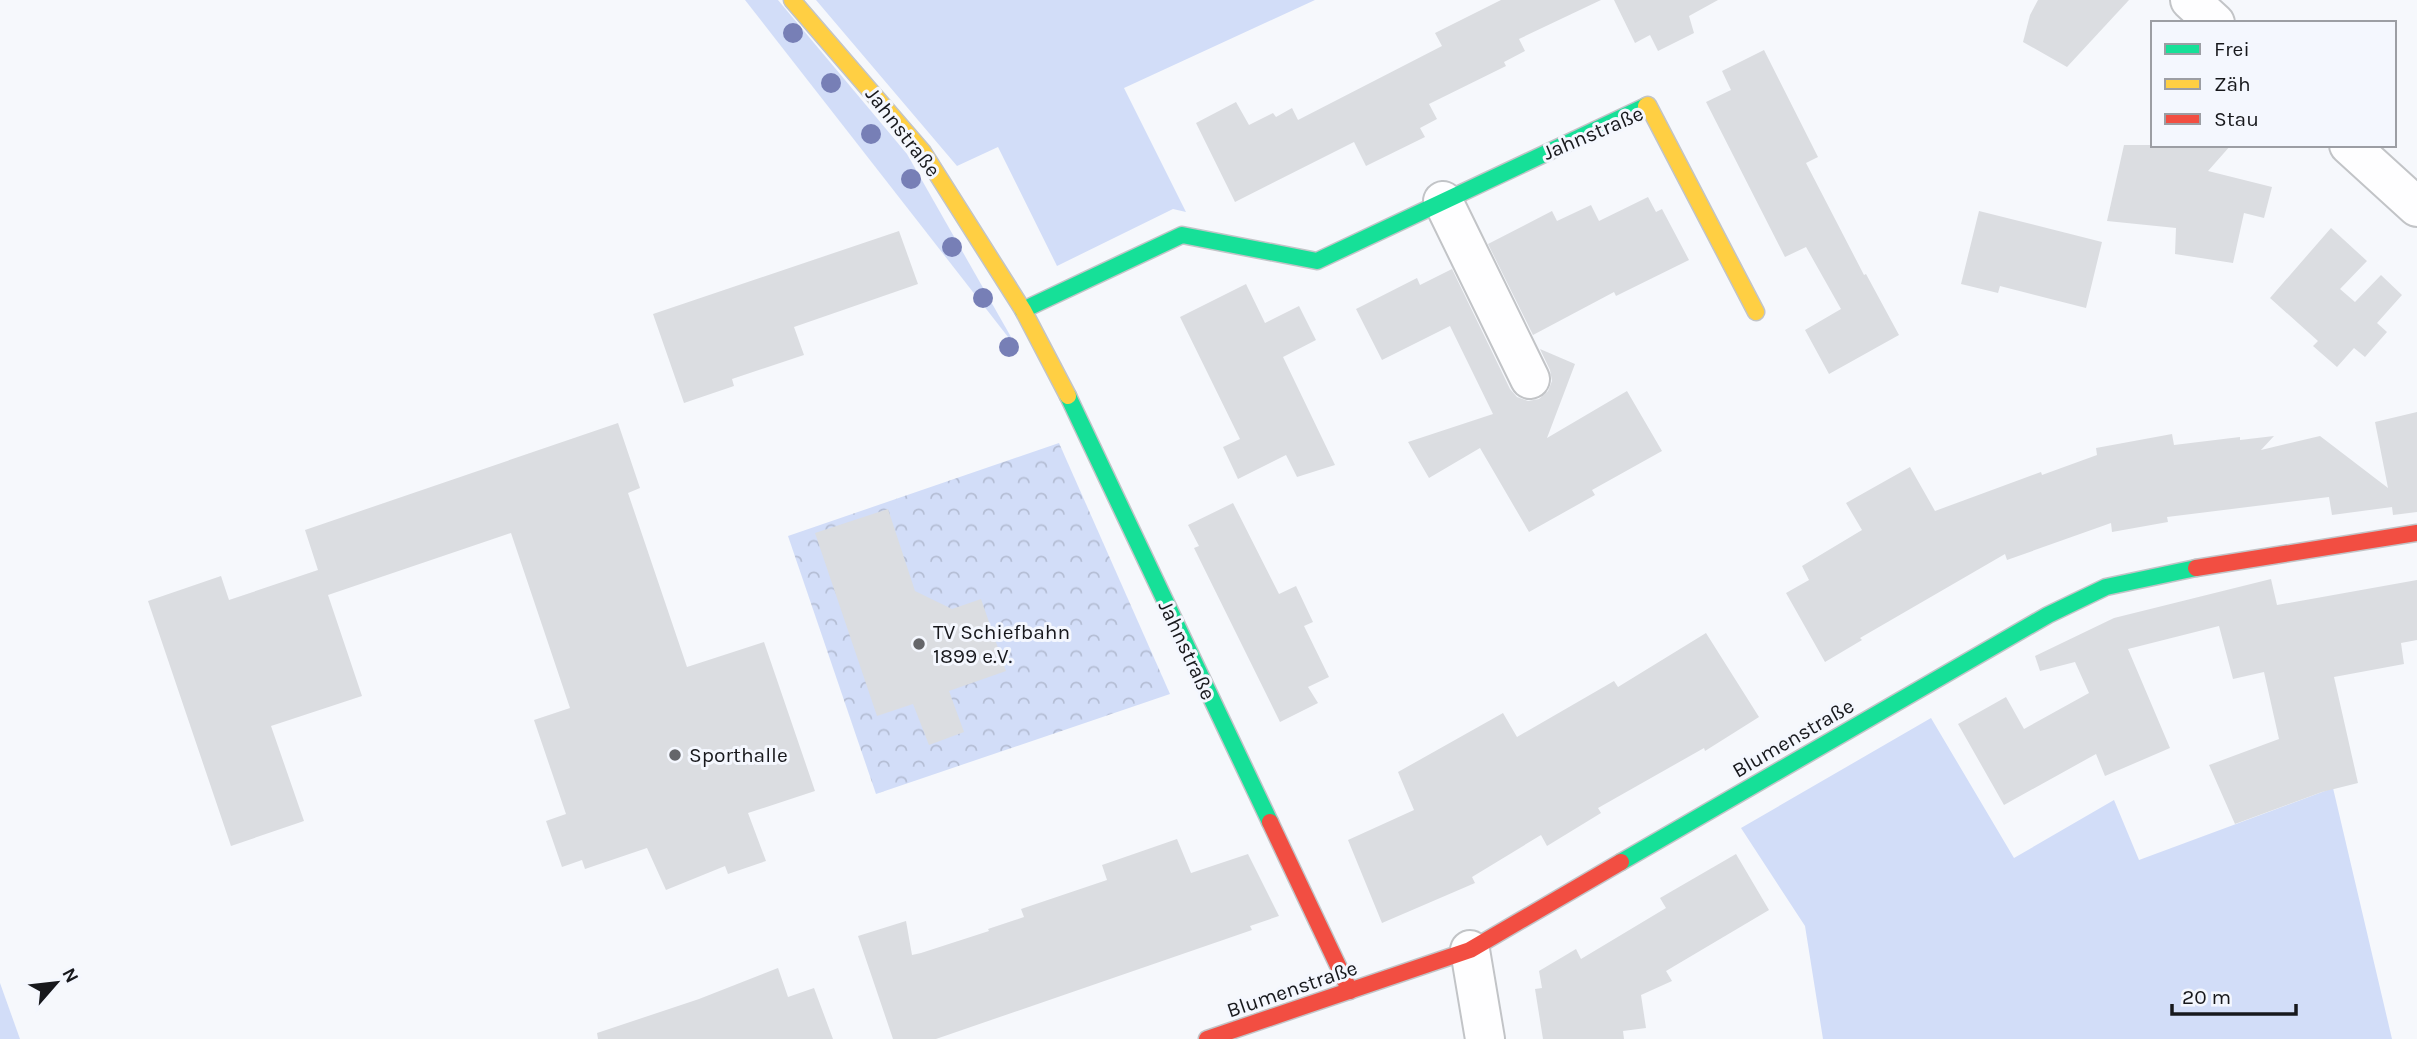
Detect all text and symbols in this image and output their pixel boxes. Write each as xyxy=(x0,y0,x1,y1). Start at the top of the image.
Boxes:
legend xyxy=(2151,21,2396,147)
text: Frei xyxy=(2214,37,2250,61)
text: Zäh xyxy=(2214,72,2251,96)
street label: Jahnstraße xyxy=(861,82,945,182)
street label: Jahnstraße xyxy=(1539,101,1647,165)
text: Stau xyxy=(2214,107,2259,131)
street label: Jahnstraße xyxy=(1153,596,1221,704)
place label: TV Schiefbahn 1899 e.V. xyxy=(933,620,1070,668)
marker: TV Schiefbahn 1899 e.V. xyxy=(911,636,927,652)
street label: Blumenstraße xyxy=(1728,693,1858,783)
place label: Sporthalle xyxy=(689,743,788,767)
marker: Sporthalle xyxy=(667,747,683,763)
north arrow xyxy=(21,948,91,1018)
street label: Blumenstraße xyxy=(1224,955,1360,1023)
text: N xyxy=(57,964,83,987)
scale bar xyxy=(2172,972,2296,1016)
text: 20 m xyxy=(2182,985,2231,1009)

